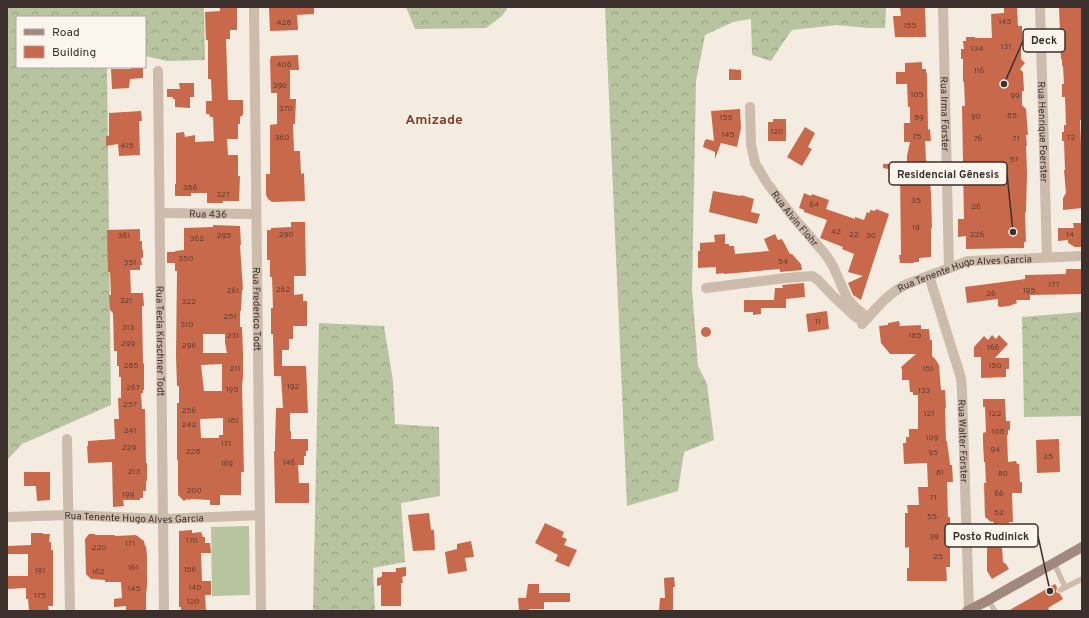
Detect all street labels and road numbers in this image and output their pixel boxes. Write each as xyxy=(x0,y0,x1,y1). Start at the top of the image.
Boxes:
street label: Rua Irma Förster xyxy=(937,76,951,152)
street label: Rua Henrique Foerster xyxy=(1034,81,1050,183)
street label: Rua Alvin Flohr xyxy=(768,189,821,250)
street label: Rua 436 xyxy=(189,208,227,222)
street label: Rua Tenente Hugo Alves Garcia xyxy=(895,253,1032,296)
street label: Rua Frederico Todt xyxy=(249,267,263,351)
street label: Rua Tecla Kirschner Todt xyxy=(152,286,167,397)
street label: Rua Walter Förster xyxy=(954,399,970,483)
street label: Rua Tenente Hugo Alves Garcia xyxy=(64,510,204,527)

